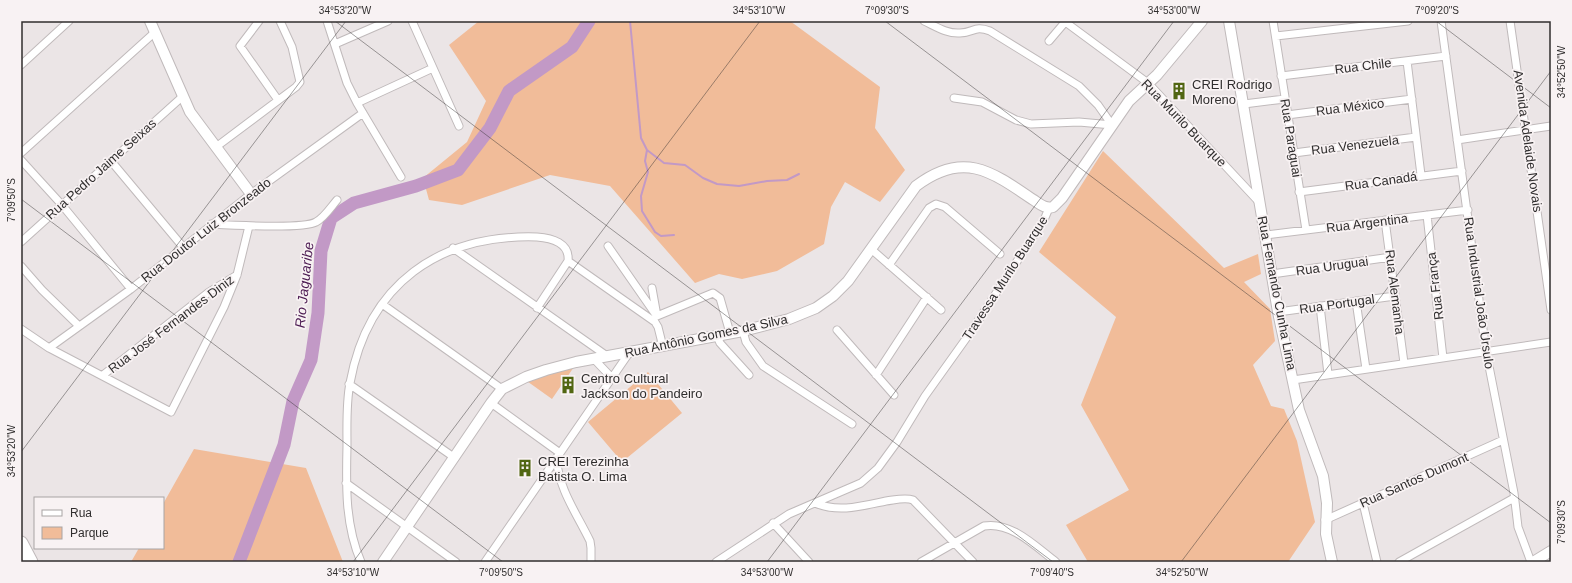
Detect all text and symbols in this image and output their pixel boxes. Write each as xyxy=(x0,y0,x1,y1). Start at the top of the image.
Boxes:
text: 34°53'20"W xyxy=(319,5,372,16)
text: 34°53'10"W xyxy=(733,5,786,16)
text: 7°09'30"S xyxy=(865,5,909,16)
text: 34°53'00"W xyxy=(1148,5,1201,16)
text: 7°09'20"S xyxy=(1415,5,1459,16)
text: 34°52'50"W xyxy=(1556,45,1567,98)
street label: Rua Chile xyxy=(1334,55,1392,77)
street label: Avenida Adelaide Novais xyxy=(1511,69,1545,214)
street label: Rua Murilo Buarque xyxy=(1138,76,1230,170)
place label: CREI Rodrigo Moreno xyxy=(1192,77,1272,107)
building icon: CREI Rodrigo Moreno xyxy=(1169,81,1189,101)
street label: Rua México xyxy=(1315,95,1385,119)
street label: Rua Paraguai xyxy=(1277,98,1305,179)
street label: Rua Pedro Jaime Seixas xyxy=(43,115,160,222)
street label: Rua Venezuela xyxy=(1310,132,1400,158)
street label: Rua Canadá xyxy=(1344,168,1419,194)
street label: Rua Doutor Luiz Bronzeado xyxy=(138,175,274,285)
text: 7°09'50"S xyxy=(6,178,17,222)
street label: Rua Argentina xyxy=(1325,210,1410,235)
street label: Travessa Murilo Buarque xyxy=(959,213,1051,343)
street label: Rua Fernando Cunha Lima xyxy=(1255,215,1299,372)
street label: Rua Industrial João Úrsulo xyxy=(1461,216,1497,370)
water label: Rio Jaguaribe xyxy=(292,241,316,329)
street label: Rua Alemanha xyxy=(1382,249,1408,336)
street label: Rua França xyxy=(1423,251,1447,321)
street label: Rua Uruguai xyxy=(1295,253,1369,279)
street label: Rua José Fernandes Diniz xyxy=(105,272,237,376)
street label: Rua Portugal xyxy=(1298,291,1376,317)
street label: Rua Antônio Gomes da Silva xyxy=(623,311,790,361)
place label: Centro Cultural Jackson do Pandeiro xyxy=(581,371,702,401)
building icon: Centro Cultural Jackson do Pandeiro xyxy=(558,375,578,395)
text: 34°53'20"W xyxy=(6,424,17,477)
street label: Rua Santos Dumont xyxy=(1357,449,1471,511)
place label: CREI Terezinha Batista O. Lima xyxy=(538,454,630,484)
building icon: CREI Terezinha Batista O. Lima xyxy=(515,458,535,478)
legend xyxy=(34,497,164,549)
text: 7°09'30"S xyxy=(1556,500,1567,544)
text: Rua xyxy=(70,506,92,520)
text: Parque xyxy=(70,526,109,540)
text: 34°53'10"W xyxy=(327,567,380,578)
text: 7°09'50"S xyxy=(479,567,523,578)
text: 34°53'00"W xyxy=(741,567,794,578)
text: 7°09'40"S xyxy=(1030,567,1074,578)
text: 34°52'50"W xyxy=(1156,567,1209,578)

